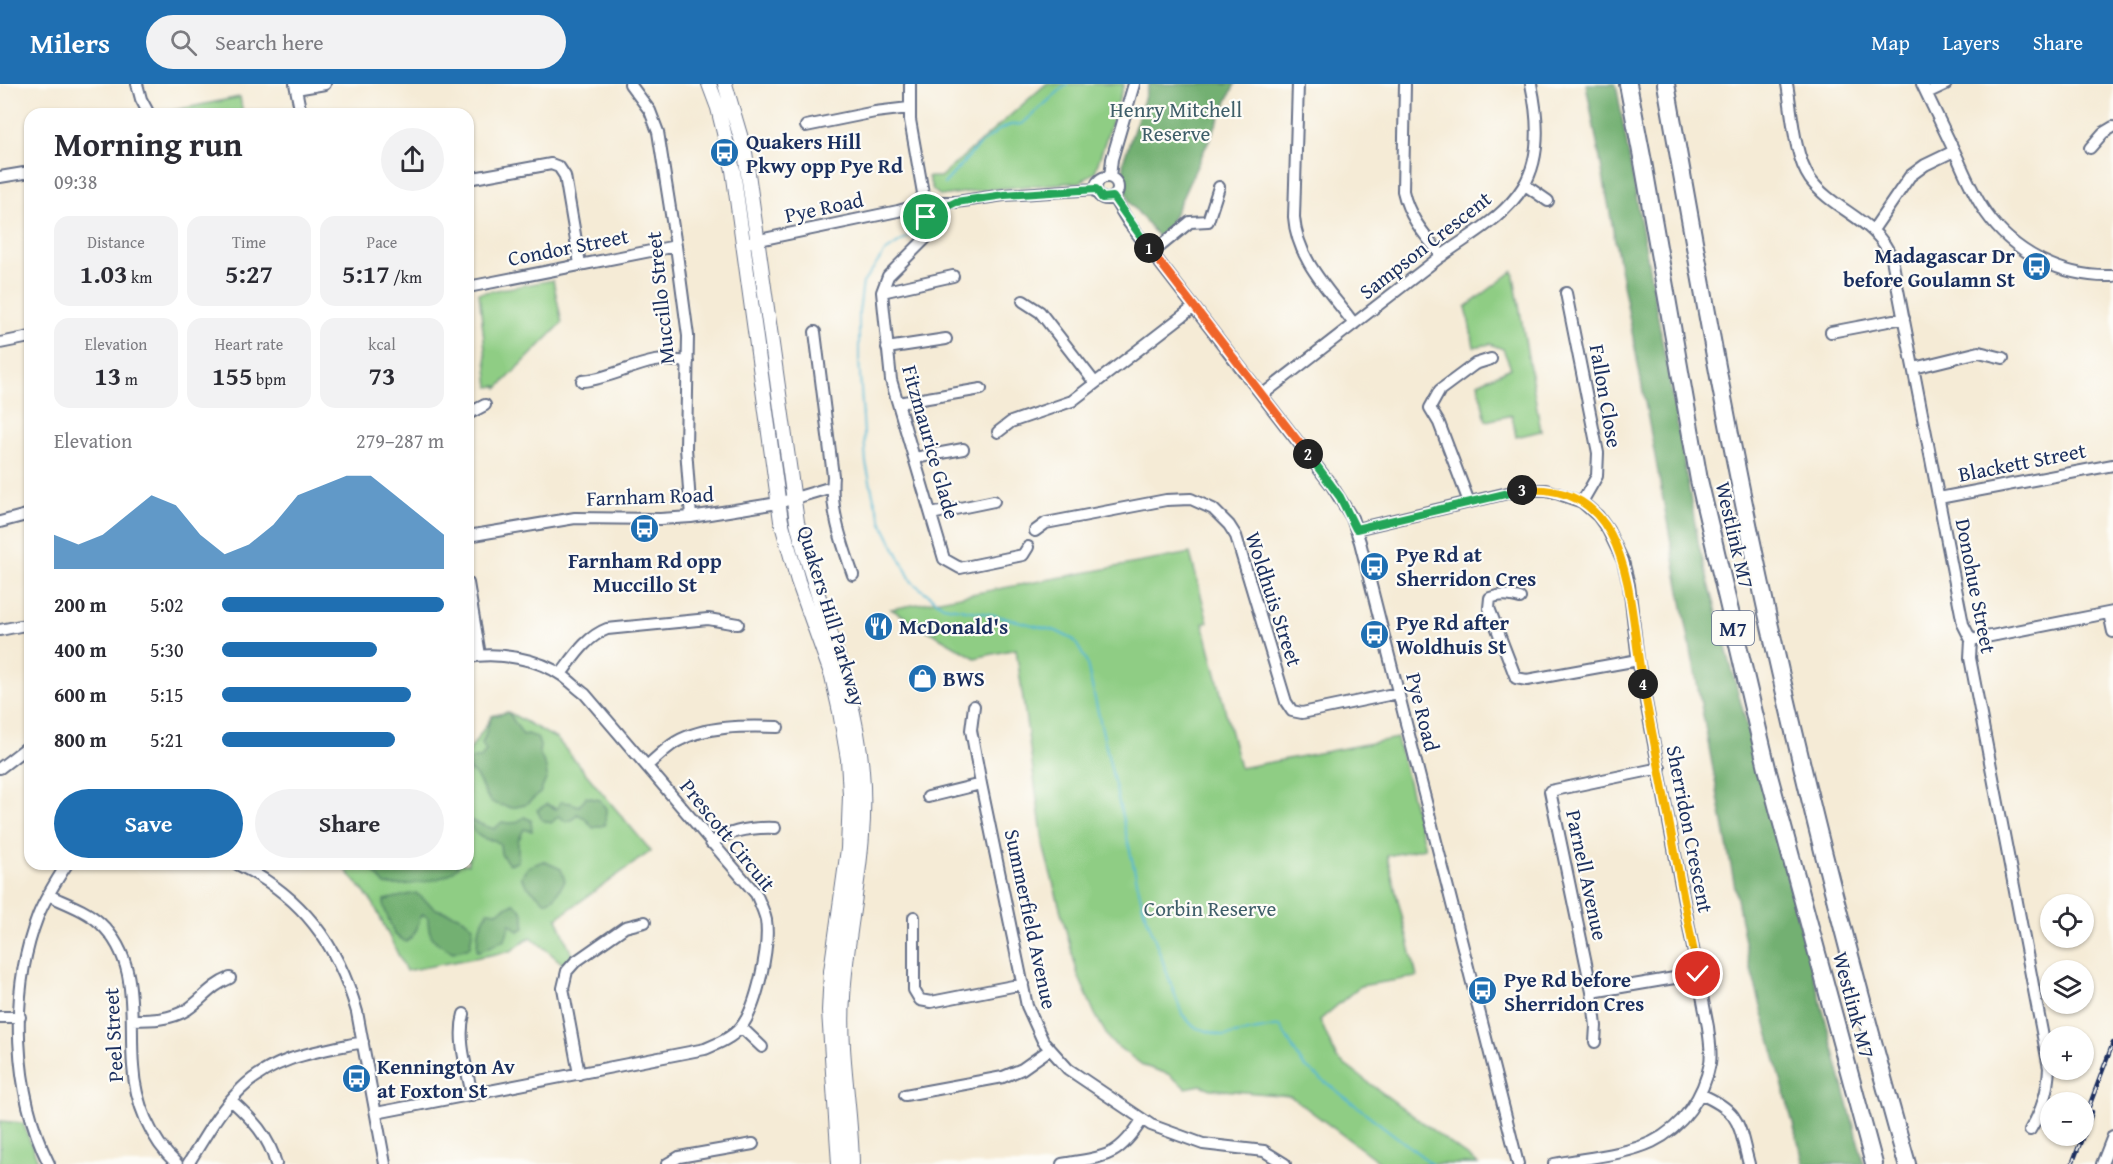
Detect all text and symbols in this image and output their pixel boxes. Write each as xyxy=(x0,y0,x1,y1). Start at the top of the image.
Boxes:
search box xyxy=(146,15,566,69)
text: Milers xyxy=(30,22,110,63)
icon: search xyxy=(167,26,200,59)
text: Search here xyxy=(215,26,324,58)
text: Map xyxy=(1871,27,1910,58)
text: Layers xyxy=(1943,27,2000,58)
text: Share xyxy=(2033,27,2083,58)
park label: Henry Mitchell Reserve xyxy=(1110,94,1242,149)
text: Morning run xyxy=(54,120,243,168)
place label: Quakers Hill Pkwy opp Pye Rd xyxy=(746,126,903,181)
button: share xyxy=(381,128,444,191)
bus stop icon: Quakers Hill Pkwy opp Pye Rd xyxy=(709,137,741,169)
text: 09:38 xyxy=(54,167,97,196)
street label: Pye Road xyxy=(782,183,867,230)
street label: Sampson Crescent xyxy=(1352,183,1498,307)
pin xyxy=(900,191,951,242)
icon: arrive xyxy=(909,200,942,233)
street label: Condor Street xyxy=(505,220,632,274)
street label: Muccillo Street xyxy=(638,229,682,366)
text: Distance xyxy=(87,230,145,254)
text: Time xyxy=(232,230,266,254)
text: Pace xyxy=(367,230,397,254)
pin: 1 xyxy=(1134,233,1164,263)
text: 1 xyxy=(1145,236,1153,260)
place label: Madagascar Dr before Goulamn St xyxy=(1843,240,2015,295)
bus stop icon: Madagascar Dr before Goulamn St xyxy=(2020,251,2052,283)
text: 1.03 xyxy=(80,254,128,293)
text: 5:27 xyxy=(225,254,273,293)
text: 5:17 xyxy=(342,254,390,293)
text: km xyxy=(128,265,152,289)
text: /km xyxy=(390,265,422,289)
text: Elevation xyxy=(85,332,147,356)
text: Heart rate xyxy=(215,332,283,356)
text: kcal xyxy=(368,332,396,356)
street label: Fallon Close xyxy=(1582,342,1630,450)
text: 13 xyxy=(94,356,121,395)
text: 155 xyxy=(212,356,252,395)
text: 73 xyxy=(369,356,395,395)
street label: Fitzmaurice Glade xyxy=(894,361,968,523)
text: m xyxy=(121,367,138,391)
text: bpm xyxy=(252,367,286,391)
text: Elevation xyxy=(54,426,132,455)
text: 279–287 m xyxy=(356,426,444,455)
street label: Blackett Street xyxy=(1956,434,2089,490)
pin: 2 xyxy=(1293,439,1323,469)
text: 2 xyxy=(1304,442,1312,466)
pin: 3 xyxy=(1507,475,1537,505)
street label: Farnham Road xyxy=(586,478,715,514)
text: 3 xyxy=(1518,478,1526,502)
street label: Westlink M7 xyxy=(1708,478,1762,592)
bus stop icon: Farnham Rd opp Muccillo St xyxy=(629,513,661,545)
street label: Donohue Street xyxy=(1948,516,2004,657)
street label: Quakers Hill Parkway xyxy=(790,522,874,711)
street label: Woldhuis Street xyxy=(1238,528,1311,671)
place label: Pye Rd at Sherridon Cres xyxy=(1396,539,1536,594)
place label: Farnham Rd opp Muccillo St xyxy=(568,545,722,600)
bus stop icon: Pye Rd at Sherridon Cres xyxy=(1359,550,1391,582)
text: 200 m xyxy=(54,590,107,619)
text: 5:02 xyxy=(150,590,184,619)
place label: Pye Rd after Woldhuis St xyxy=(1396,607,1510,662)
restaurant icon: McDonald's xyxy=(862,610,894,642)
place label: McDonald's xyxy=(899,611,1008,642)
road number: M7 xyxy=(1712,611,1754,645)
bus stop icon: Pye Rd after Woldhuis St xyxy=(1359,618,1391,650)
text: 400 m xyxy=(54,635,107,664)
text: 5:30 xyxy=(150,635,184,664)
shop icon: BWS xyxy=(906,662,938,694)
place label: BWS xyxy=(943,663,985,694)
pin: 4 xyxy=(1628,669,1658,699)
street label: Pye Road xyxy=(1398,670,1448,755)
text: 4 xyxy=(1639,672,1647,696)
text: 600 m xyxy=(54,680,107,709)
text: 5:15 xyxy=(150,680,184,709)
text: 800 m xyxy=(54,725,107,754)
text: 5:21 xyxy=(150,725,184,754)
street label: Sherridon Crescent xyxy=(1659,743,1722,916)
street label: Prescott Circuit xyxy=(673,772,783,898)
button: Save xyxy=(54,789,243,858)
button: Share xyxy=(255,789,444,858)
street label: Parnell Avenue xyxy=(1558,807,1616,943)
street label: Summerfield Avenue xyxy=(997,826,1065,1012)
park label: Corbin Reserve xyxy=(1144,893,1276,924)
map controls xyxy=(2040,894,2094,1146)
button: locate xyxy=(2040,894,2094,948)
pin xyxy=(1672,948,1723,999)
street label: Westlink M7 xyxy=(1825,948,1883,1062)
icon: check xyxy=(1681,957,1714,990)
button: layers xyxy=(2040,960,2094,1014)
place label: Pye Rd before Sherridon Cres xyxy=(1504,964,1644,1019)
bus stop icon: Pye Rd before Sherridon Cres xyxy=(1467,975,1499,1007)
street label: Peel Street xyxy=(95,986,131,1083)
button: + xyxy=(2040,1026,2094,1080)
place label: Kennington Av at Foxton St xyxy=(377,1051,515,1106)
bus stop icon: Kennington Av at Foxton St xyxy=(340,1062,372,1094)
button: − xyxy=(2040,1092,2094,1146)

